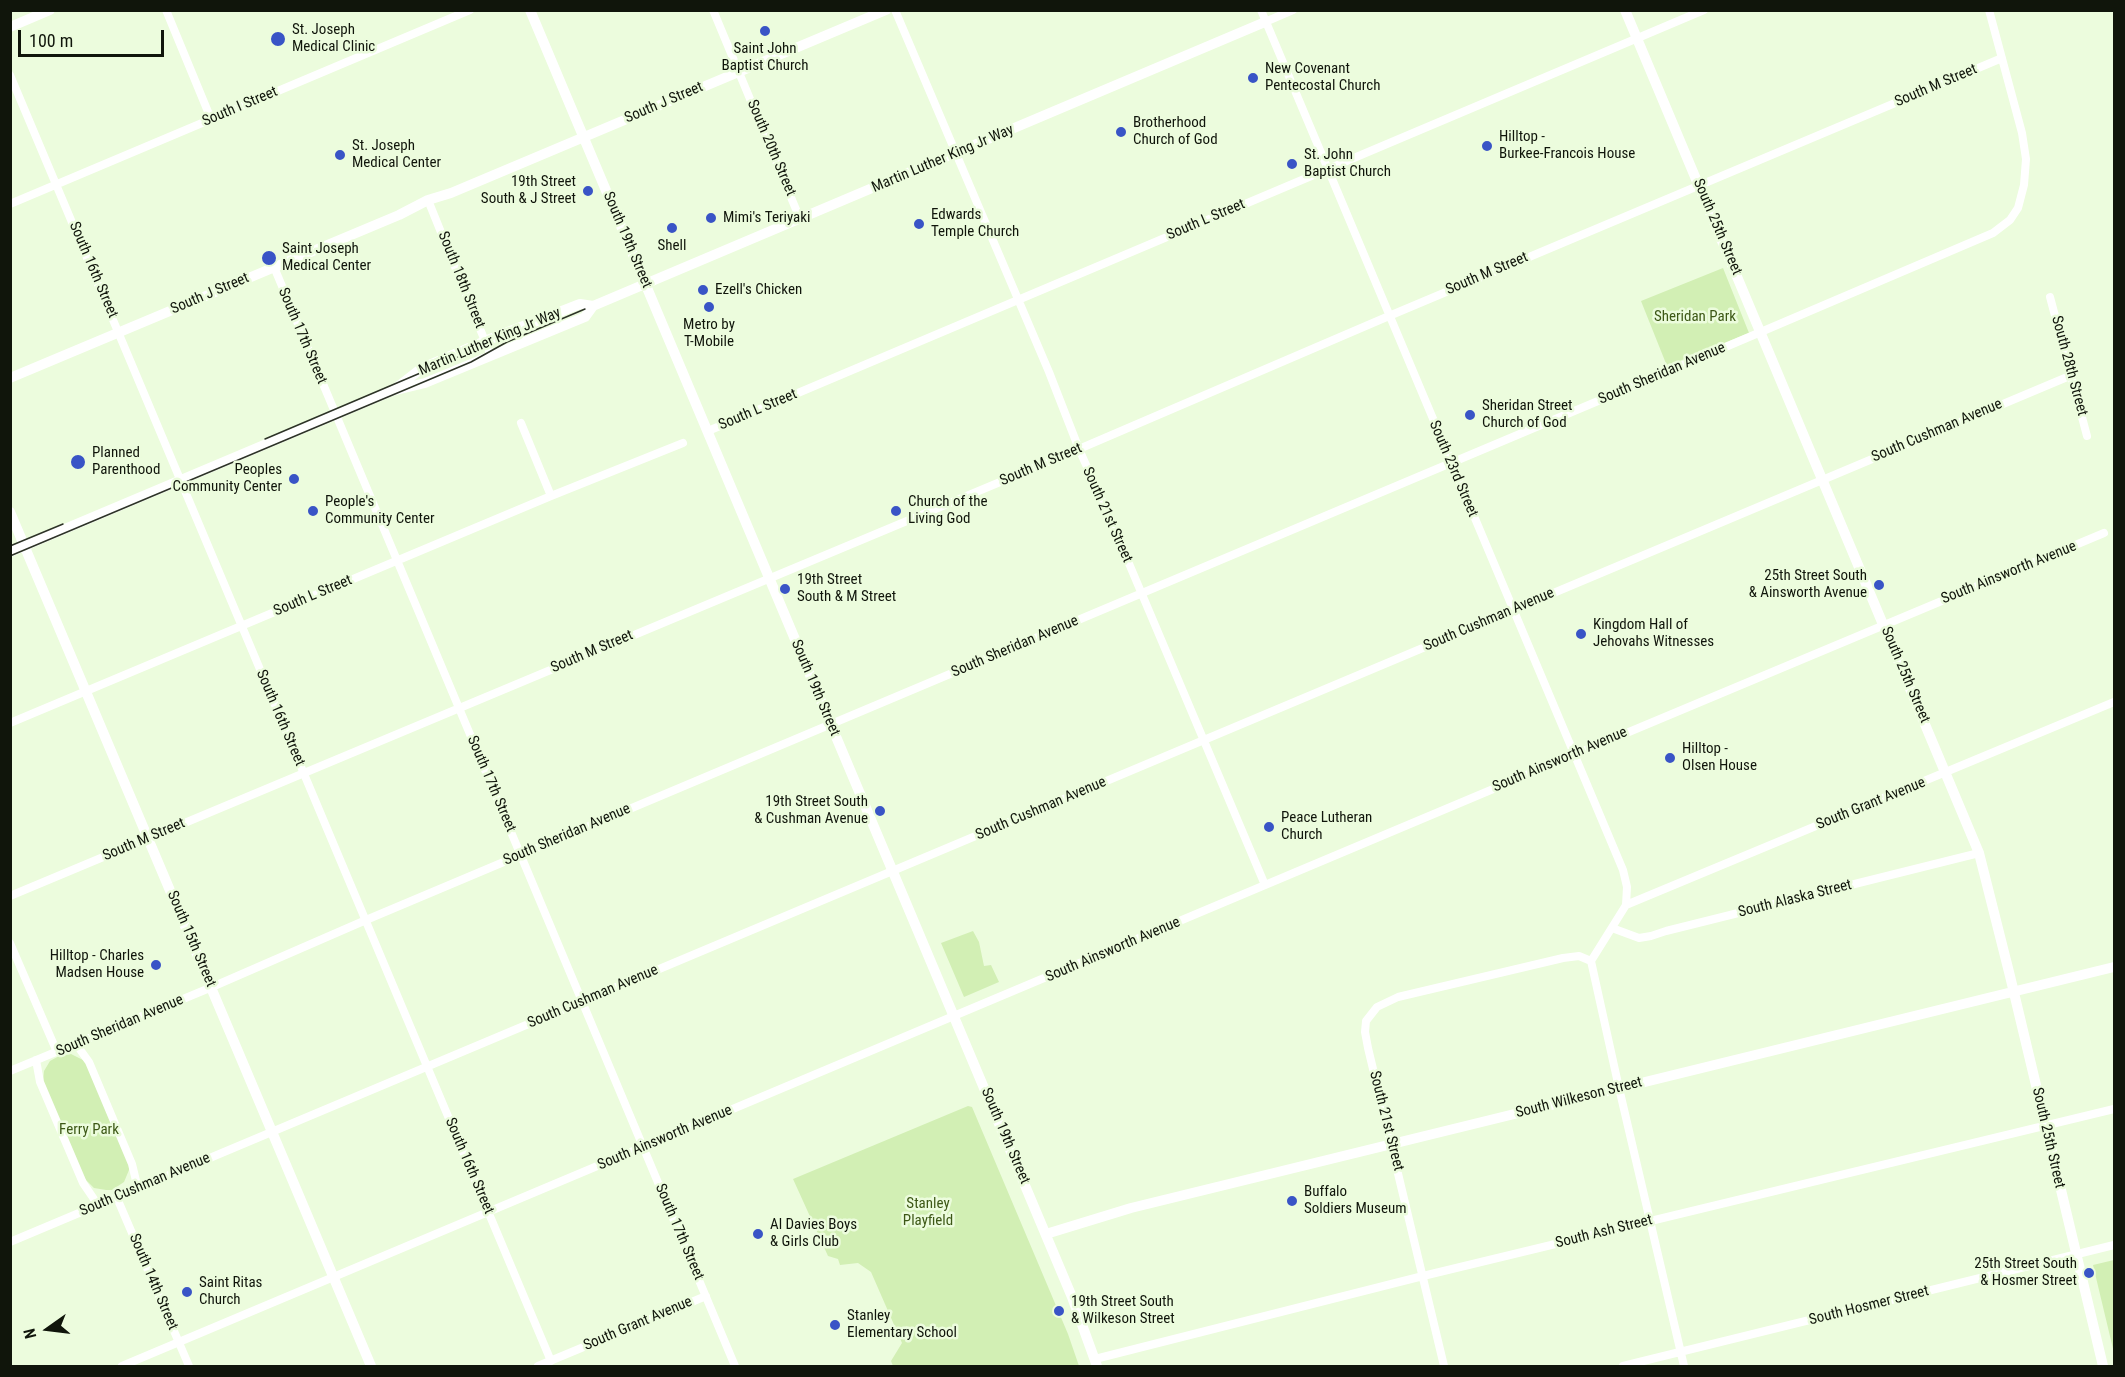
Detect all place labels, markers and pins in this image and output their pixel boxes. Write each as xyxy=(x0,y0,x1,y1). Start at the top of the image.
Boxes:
place label: St. Joseph Medical Clinic xyxy=(292,21,375,56)
marker: Saint John Baptist Church xyxy=(758,24,772,38)
marker: St. Joseph Medical Clinic xyxy=(269,30,287,48)
place label: Saint John Baptist Church xyxy=(722,40,808,75)
place label: New Covenant Pentecostal Church xyxy=(1265,60,1380,95)
marker: New Covenant Pentecostal Church xyxy=(1246,71,1260,85)
place label: Brotherhood Church of God xyxy=(1133,114,1218,149)
marker: Brotherhood Church of God xyxy=(1114,125,1128,139)
place label: Hilltop - Burkee-Francois House xyxy=(1499,128,1635,163)
place label: St. Joseph Medical Center xyxy=(352,137,441,172)
marker: Hilltop - Burkee-Francois House xyxy=(1480,139,1494,153)
place label: St. John Baptist Church xyxy=(1304,146,1391,181)
marker: St. Joseph Medical Center xyxy=(333,148,347,162)
marker: St. John Baptist Church xyxy=(1285,157,1299,171)
place label: 19th Street South & J Street xyxy=(481,173,576,208)
marker: 19th Street South & J Street xyxy=(581,184,595,198)
place label: Edwards Temple Church xyxy=(931,206,1019,241)
place label: Mimi's Teriyaki xyxy=(723,209,810,227)
marker: Mimi's Teriyaki xyxy=(704,211,718,225)
marker: Edwards Temple Church xyxy=(912,217,926,231)
marker: Shell xyxy=(665,221,679,235)
place label: Shell xyxy=(658,237,686,255)
place label: Saint Joseph Medical Center xyxy=(282,240,371,275)
marker: Saint Joseph Medical Center xyxy=(260,249,278,267)
place label: Ezell's Chicken xyxy=(715,281,802,299)
marker: Ezell's Chicken xyxy=(696,283,710,297)
marker: Metro by T-Mobile xyxy=(702,300,716,314)
place label: Metro by T-Mobile xyxy=(683,316,735,351)
place label: Sheridan Street Church of God xyxy=(1482,397,1573,432)
marker: Sheridan Street Church of God xyxy=(1463,408,1477,422)
place label: Planned Parenthood xyxy=(92,444,160,479)
marker: Planned Parenthood xyxy=(69,453,87,471)
place label: Peoples Community Center xyxy=(172,461,282,496)
marker: Peoples Community Center xyxy=(287,472,301,486)
place label: People's Community Center xyxy=(325,493,435,528)
place label: Church of the Living God xyxy=(908,493,987,528)
marker: People's Community Center xyxy=(306,504,320,518)
marker: Church of the Living God xyxy=(889,504,903,518)
place label: 25th Street South & Ainsworth Avenue xyxy=(1749,567,1867,602)
place label: 19th Street South & M Street xyxy=(797,571,896,606)
marker: 25th Street South & Ainsworth Avenue xyxy=(1872,578,1886,592)
marker: 19th Street South & M Street xyxy=(778,582,792,596)
place label: Kingdom Hall of Jehovahs Witnesses xyxy=(1593,616,1714,651)
marker: Kingdom Hall of Jehovahs Witnesses xyxy=(1574,627,1588,641)
place label: Hilltop - Olsen House xyxy=(1682,740,1757,775)
marker: Hilltop - Olsen House xyxy=(1663,751,1677,765)
place label: 19th Street South & Cushman Avenue xyxy=(754,793,868,828)
marker: 19th Street South & Cushman Avenue xyxy=(873,804,887,818)
place label: Peace Lutheran Church xyxy=(1281,809,1372,844)
marker: Peace Lutheran Church xyxy=(1262,820,1276,834)
place label: Hilltop - Charles Madsen House xyxy=(50,947,144,982)
marker: Hilltop - Charles Madsen House xyxy=(149,958,163,972)
place label: Buffalo Soldiers Museum xyxy=(1304,1183,1407,1218)
marker: Buffalo Soldiers Museum xyxy=(1285,1194,1299,1208)
place label: Al Davies Boys & Girls Club xyxy=(770,1216,857,1251)
marker: Al Davies Boys & Girls Club xyxy=(751,1227,765,1241)
place label: 25th Street South & Hosmer Street xyxy=(1974,1255,2077,1290)
marker: 25th Street South & Hosmer Street xyxy=(2082,1266,2096,1280)
place label: Saint Ritas Church xyxy=(199,1274,262,1309)
marker: Saint Ritas Church xyxy=(180,1285,194,1299)
place label: 19th Street South & Wilkeson Street xyxy=(1071,1293,1175,1328)
marker: 19th Street South & Wilkeson Street xyxy=(1052,1304,1066,1318)
place label: Stanley Elementary School xyxy=(847,1307,957,1342)
marker: Stanley Elementary School xyxy=(828,1318,842,1332)

